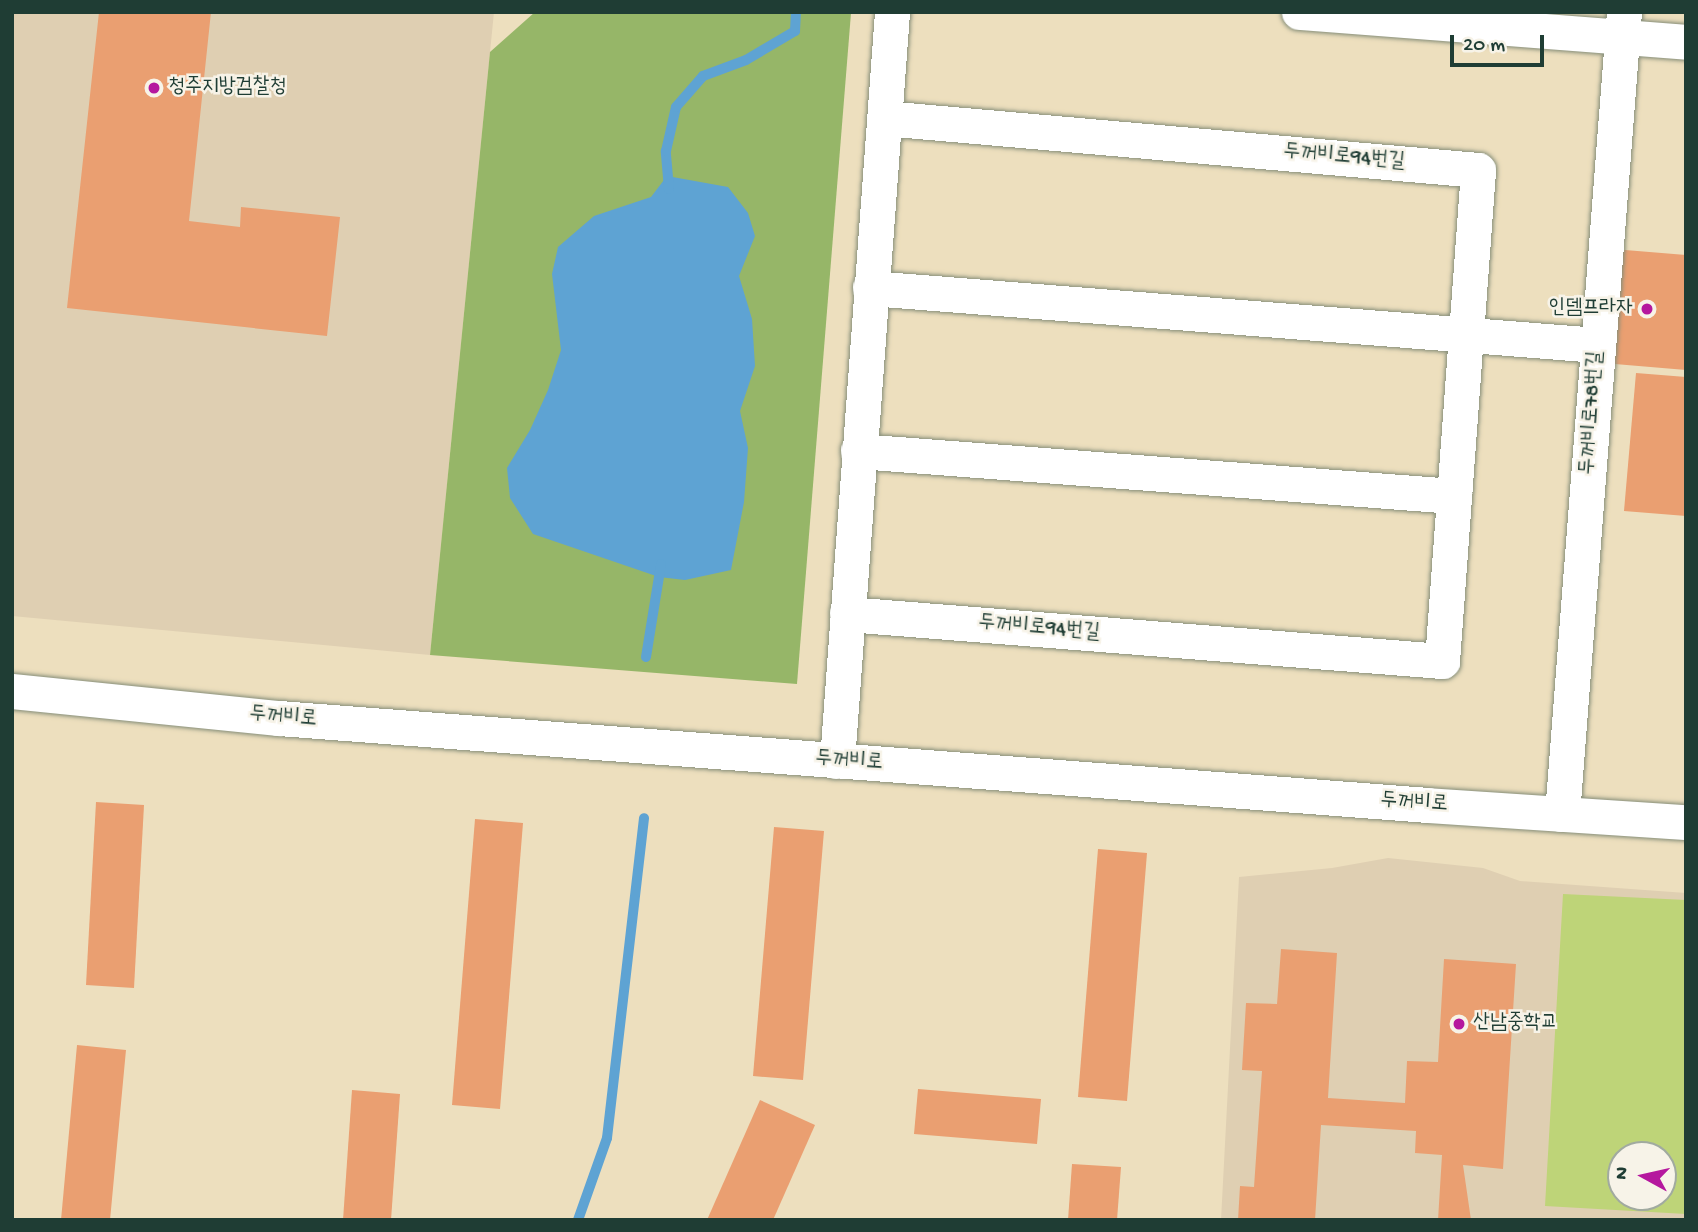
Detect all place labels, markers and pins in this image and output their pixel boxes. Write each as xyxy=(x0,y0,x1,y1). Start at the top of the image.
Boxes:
place label: 청주지방검찰청 xyxy=(168,75,286,101)
marker: 청주지방검찰청 xyxy=(146,80,162,96)
place label: 인뎀프라자 xyxy=(1549,296,1633,322)
marker: 인뎀프라자 xyxy=(1639,301,1655,317)
place label: 산남중학교 xyxy=(1473,1011,1557,1037)
marker: 산남중학교 xyxy=(1451,1016,1467,1032)

